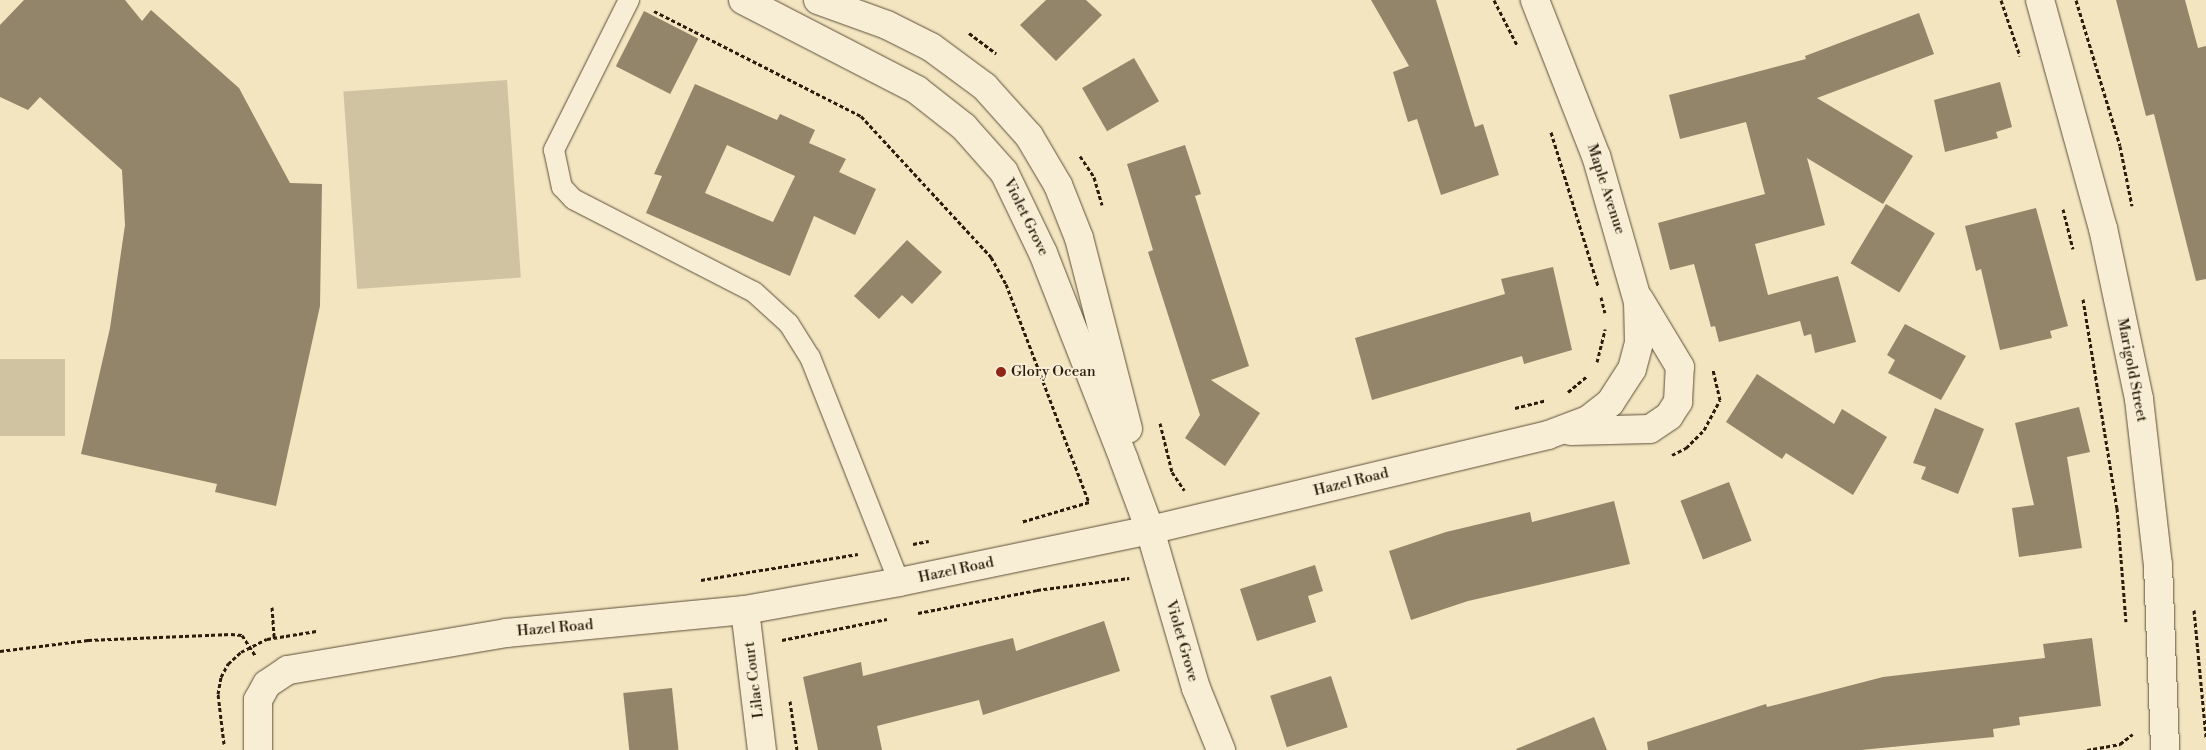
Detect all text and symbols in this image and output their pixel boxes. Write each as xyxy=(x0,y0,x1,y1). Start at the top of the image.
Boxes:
street label: Maple Avenue xyxy=(1583,141,1629,237)
street label: Violet Grove xyxy=(1000,175,1052,259)
street label: Marigold Street xyxy=(2113,316,2151,424)
place label: Glory Ocean xyxy=(1011,363,1096,381)
marker: Glory Ocean xyxy=(995,366,1007,378)
street label: Hazel Road xyxy=(1312,464,1390,500)
street label: Hazel Road xyxy=(917,553,995,587)
street label: Violet Grove xyxy=(1162,598,1202,684)
street label: Hazel Road xyxy=(516,616,594,640)
street label: Lilac Court xyxy=(740,641,768,719)

